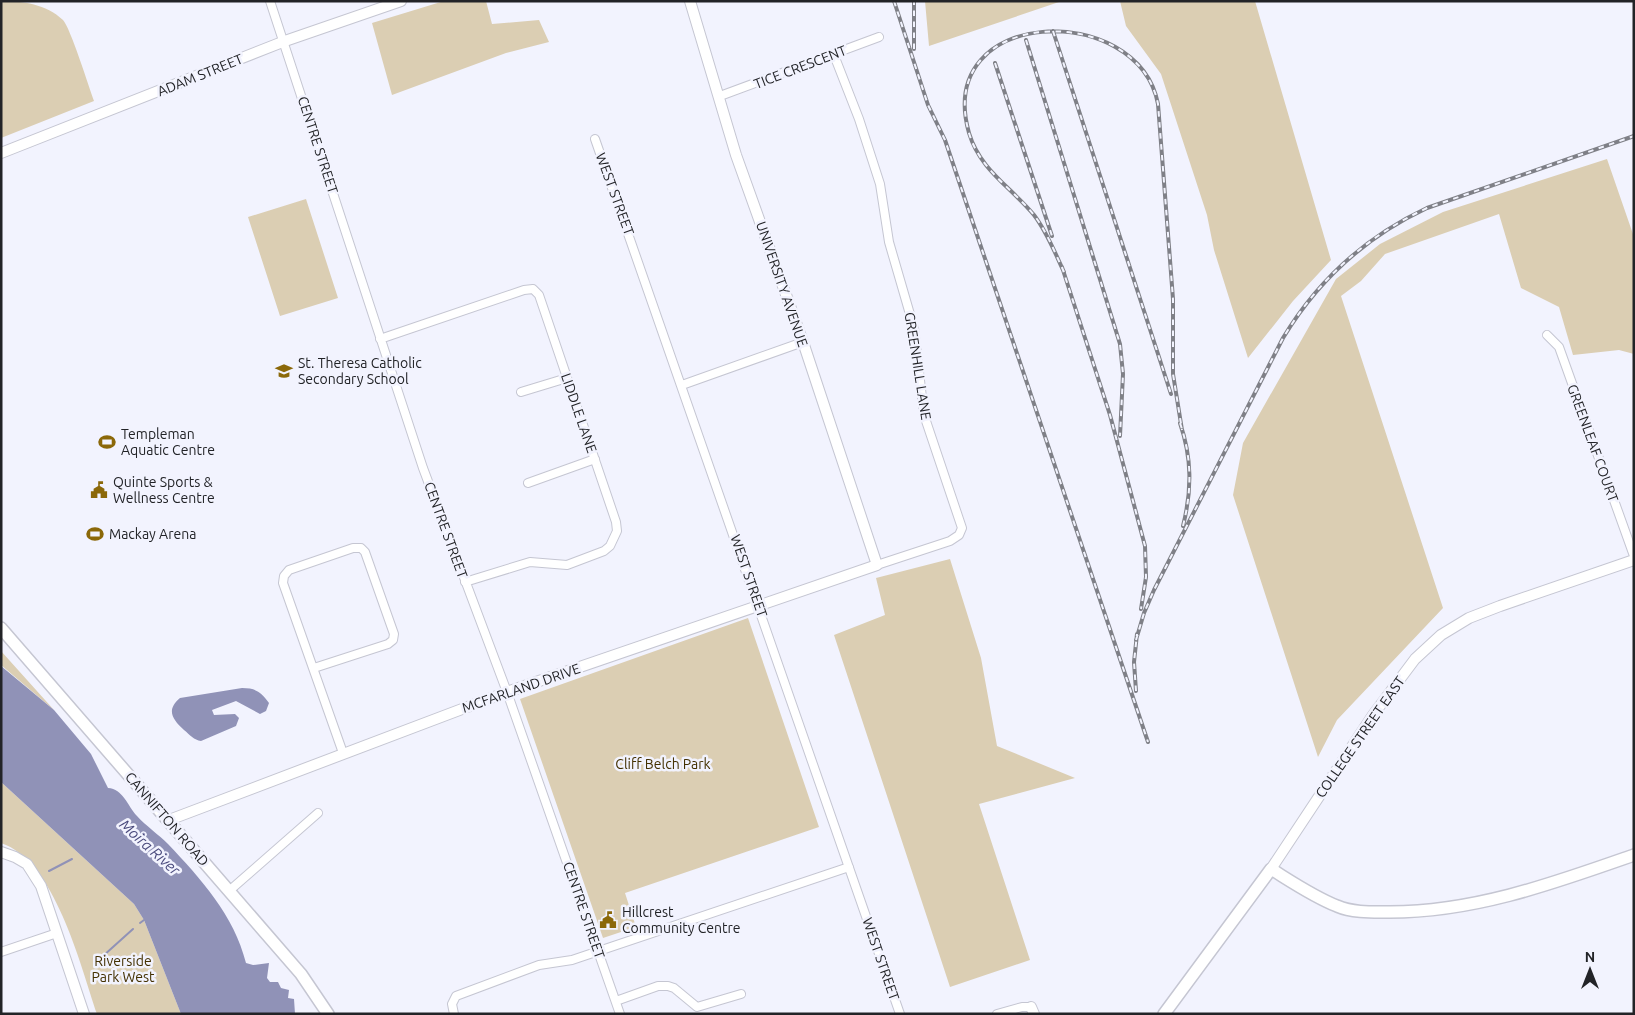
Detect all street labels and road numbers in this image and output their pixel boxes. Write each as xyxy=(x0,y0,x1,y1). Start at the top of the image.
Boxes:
street label: TICE CRESCENT xyxy=(752,42,849,92)
street label: ADAM STREET xyxy=(155,51,245,99)
street label: CENTRE STREET xyxy=(295,94,341,196)
street label: WEST STREET xyxy=(593,151,637,238)
street label: UNIVERSITY AVENUE xyxy=(753,219,811,349)
street label: GREENHILL LANE xyxy=(902,311,934,421)
street label: LIDDLE LANE xyxy=(558,371,600,455)
street label: GREENLEAF COURT xyxy=(1564,382,1622,504)
street label: CENTRE STREET xyxy=(421,480,471,581)
street label: WEST STREET xyxy=(727,533,771,620)
street label: MCFARLAND DRIVE xyxy=(460,660,582,716)
street label: COLLEGE STREET EAST xyxy=(1312,673,1408,801)
street label: CANNIFTON ROAD xyxy=(122,769,212,869)
street label: CENTRE STREET xyxy=(560,859,608,961)
street label: WEST STREET xyxy=(859,916,903,1003)

